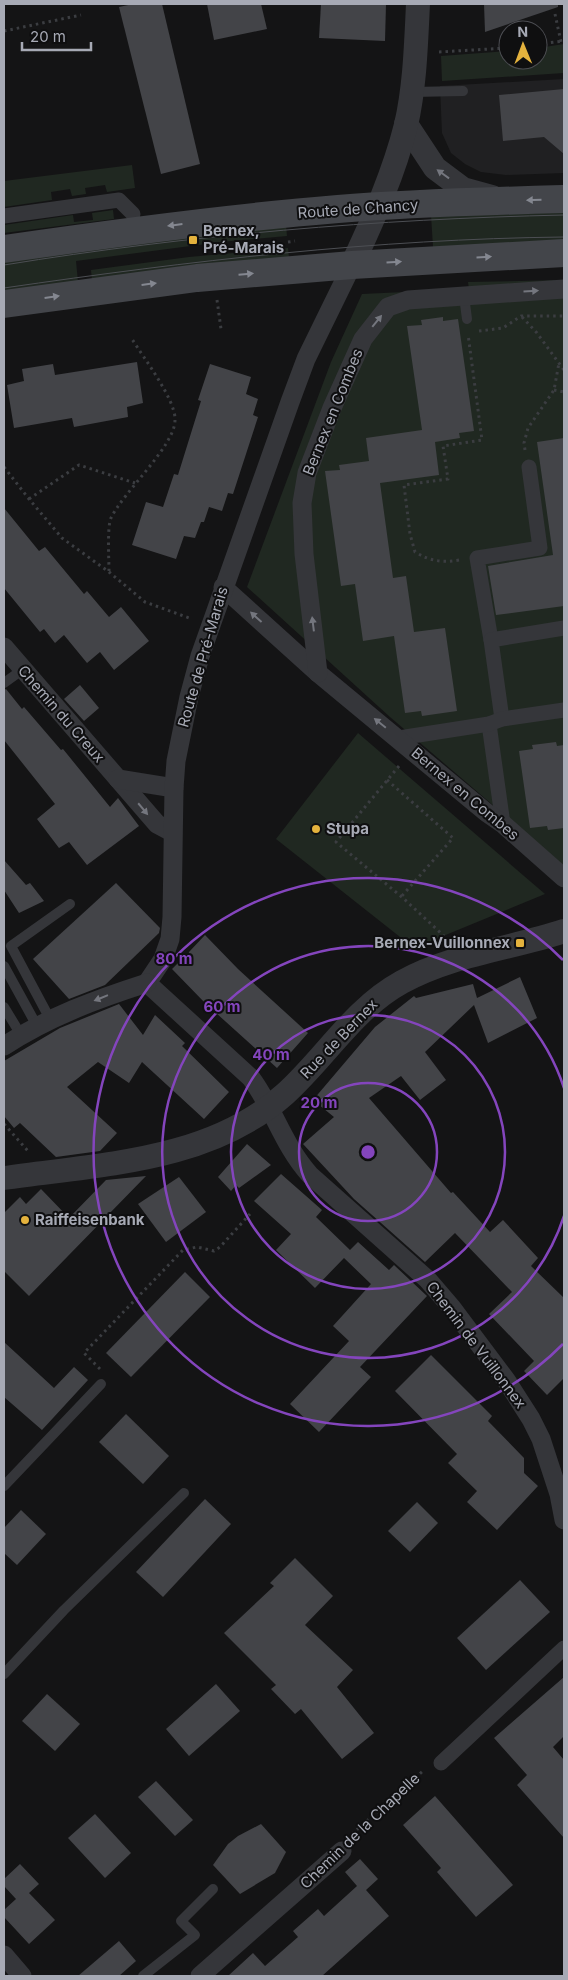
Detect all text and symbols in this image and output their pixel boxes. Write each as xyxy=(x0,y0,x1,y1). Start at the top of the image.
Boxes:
scale bar xyxy=(22,20,91,52)
north arrow xyxy=(498,20,548,70)
text: N xyxy=(517,23,528,40)
text: 20 m xyxy=(30,27,66,46)
one-way arrow xyxy=(437,169,450,180)
street label: Route de Chancy xyxy=(297,195,420,222)
one-way arrow xyxy=(525,196,541,204)
place label: Bernex, Pré-Marais xyxy=(203,221,284,257)
one-way arrow xyxy=(166,222,182,230)
marker: Bernex, Pré-Marais xyxy=(187,234,199,246)
one-way arrow xyxy=(476,252,492,260)
one-way arrow xyxy=(386,258,402,266)
one-way arrow xyxy=(238,270,254,278)
one-way arrow xyxy=(141,280,157,288)
one-way arrow xyxy=(523,286,539,294)
one-way arrow xyxy=(44,293,60,301)
one-way arrow xyxy=(371,315,382,328)
street label: Bernex en Combes xyxy=(298,346,367,478)
street label: Route de Pré-Marais xyxy=(173,584,232,729)
one-way arrow xyxy=(250,612,263,623)
one-way arrow xyxy=(309,616,317,632)
street label: Chemin du Creux xyxy=(14,661,109,766)
one-way arrow xyxy=(374,718,387,729)
street label: Bernex en Combes xyxy=(408,743,523,844)
one-way arrow xyxy=(138,802,149,815)
place label: Stupa xyxy=(326,819,369,838)
marker: Stupa xyxy=(310,823,322,835)
place label: Bernex-Vuillonnex xyxy=(374,933,510,952)
marker: Bernex-Vuillonnex xyxy=(514,937,526,949)
text: 80 m xyxy=(155,949,193,968)
one-way arrow xyxy=(93,994,108,1002)
street label: Rue de Bernex xyxy=(296,995,381,1082)
text: 60 m xyxy=(203,997,241,1016)
text: 40 m xyxy=(252,1045,290,1064)
text: 20 m xyxy=(301,1093,337,1112)
centre of rings xyxy=(359,1143,377,1161)
place label: Raiffeisenbank xyxy=(35,1210,145,1229)
marker: Raiffeisenbank xyxy=(19,1214,31,1226)
street label: Chemin de Vuillonnex xyxy=(422,1277,530,1412)
street label: Chemin de la Chapelle xyxy=(296,1769,423,1893)

